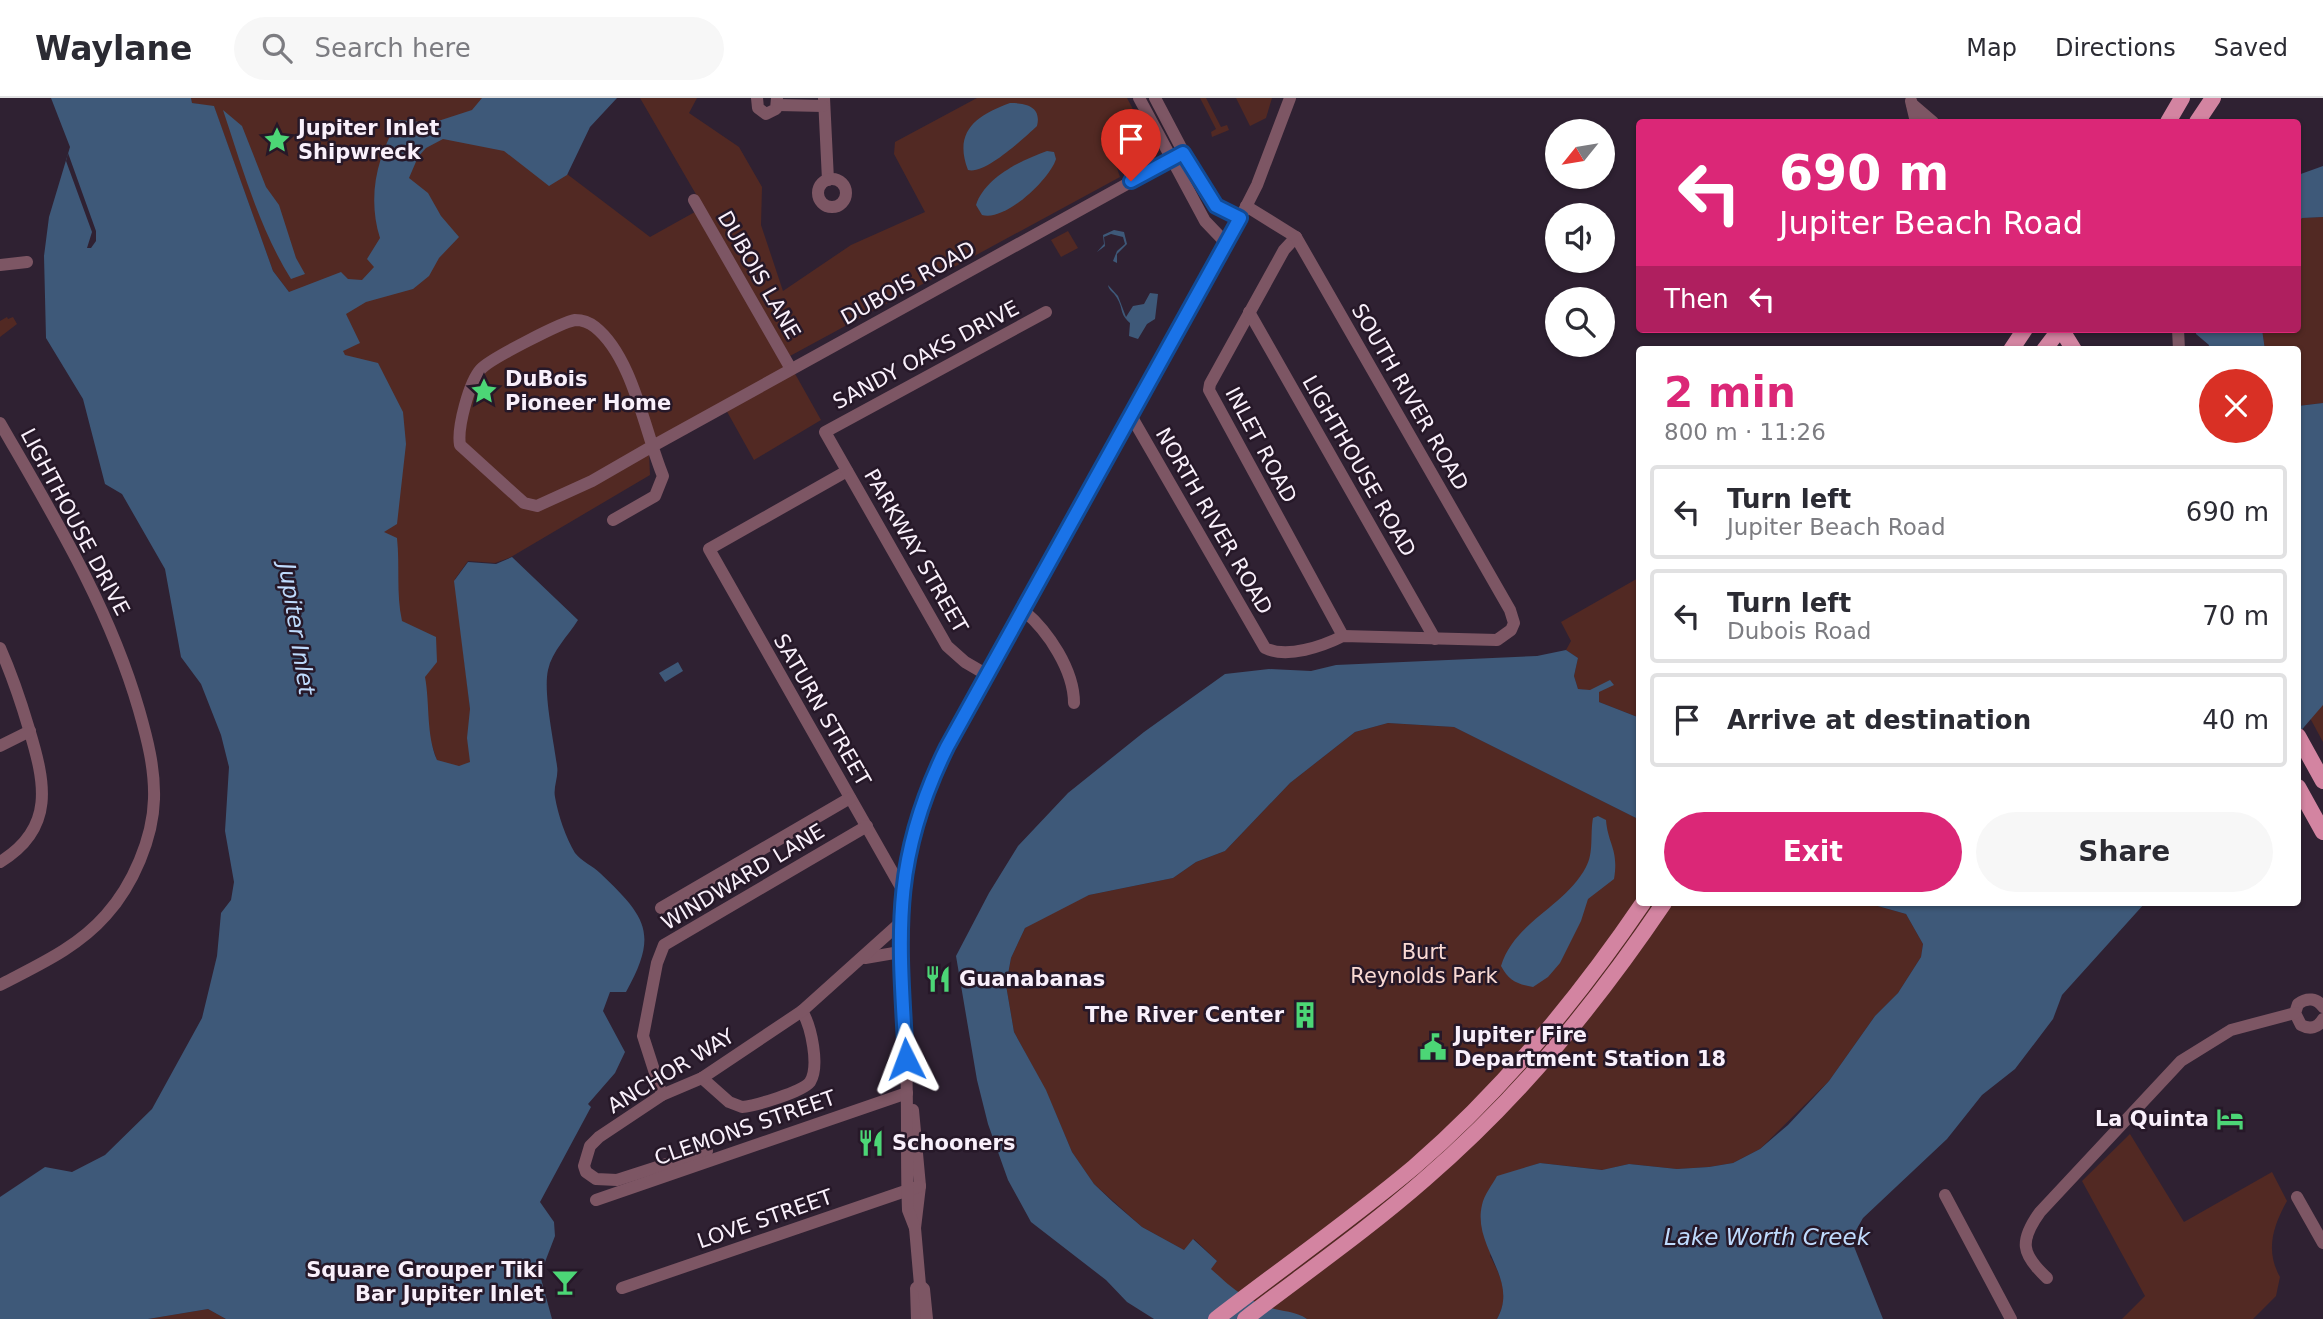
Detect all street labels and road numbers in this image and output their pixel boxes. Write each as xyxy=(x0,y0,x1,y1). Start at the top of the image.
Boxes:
street label: DUBOIS LANE xyxy=(713,207,805,343)
street label: DUBOIS ROAD xyxy=(837,236,979,330)
street label: SANDY OAKS DRIVE xyxy=(829,296,1023,414)
street label: SOUTH RIVER ROAD xyxy=(1347,299,1473,495)
street label: LIGHTHOUSE ROAD xyxy=(1297,371,1421,561)
street label: INLET ROAD xyxy=(1220,383,1302,507)
street label: NORTH RIVER ROAD xyxy=(1151,423,1277,619)
street label: LIGHTHOUSE DRIVE xyxy=(15,424,135,620)
street label: PARKWAY STREET xyxy=(859,465,973,637)
street label: SATURN STREET xyxy=(769,630,875,791)
street label: WINDWARD LANE xyxy=(657,819,829,935)
street label: ANCHOR WAY xyxy=(603,1024,739,1118)
street label: CLEMONS STREET xyxy=(651,1086,839,1170)
street label: LOVE STREET xyxy=(694,1185,836,1253)

